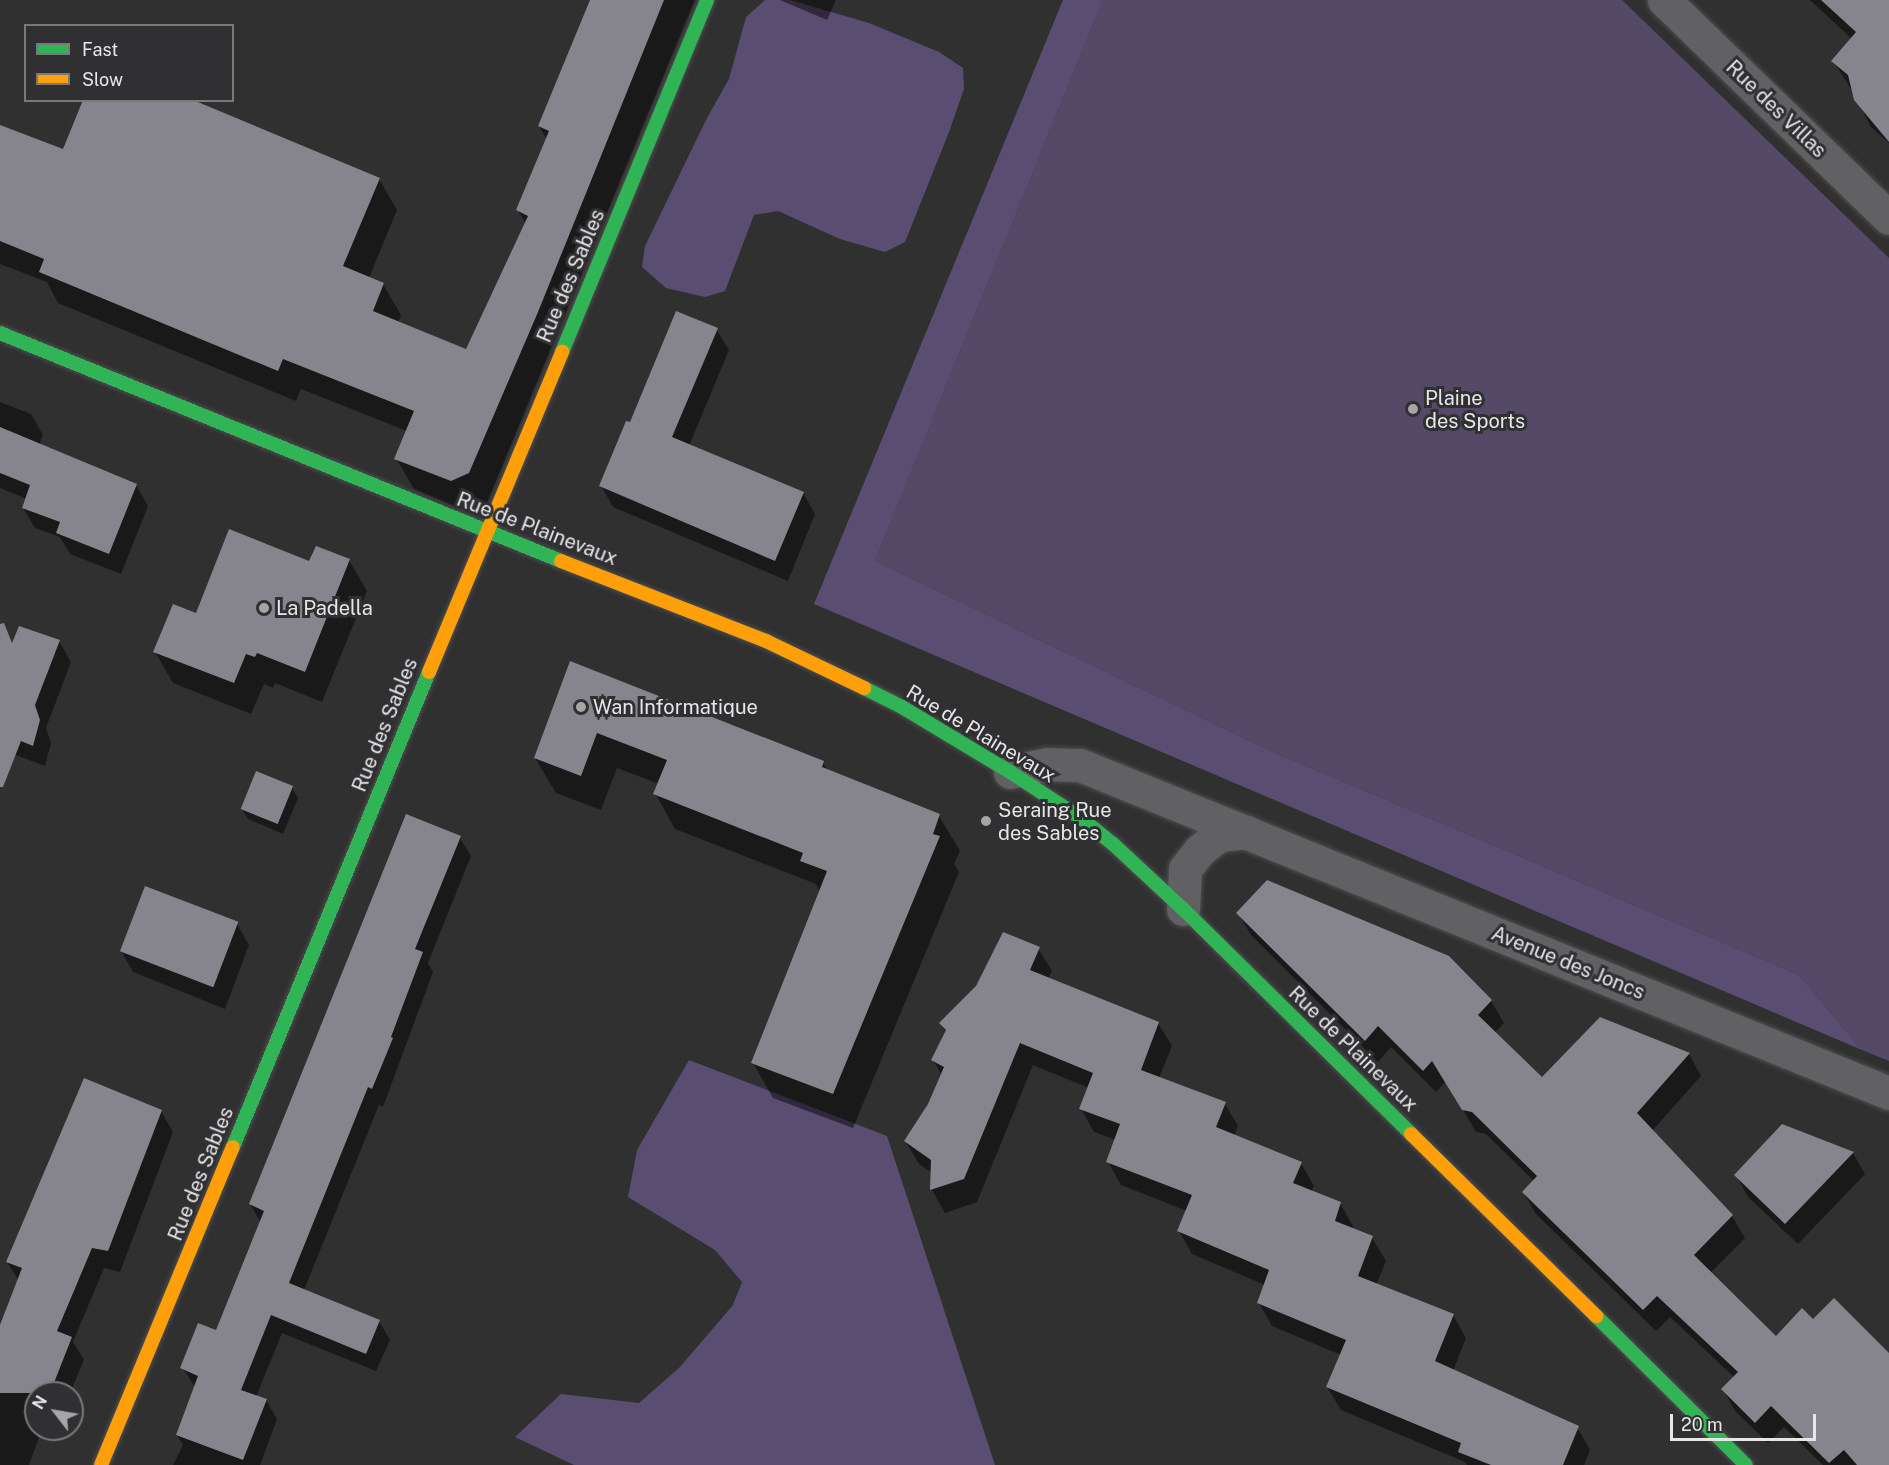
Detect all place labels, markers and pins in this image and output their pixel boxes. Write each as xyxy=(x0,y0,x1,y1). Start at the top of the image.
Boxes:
place label: Plaine des Sports xyxy=(1425,386,1525,433)
marker: Plaine des Sports xyxy=(1406,402,1420,416)
place label: La Padella xyxy=(276,596,373,620)
marker: La Padella xyxy=(257,601,271,615)
place label: Wan Informatique xyxy=(593,695,758,719)
marker: Wan Informatique xyxy=(574,700,588,714)
place label: Seraing Rue des Sables xyxy=(998,798,1111,845)
marker: Seraing Rue des Sables xyxy=(979,814,993,828)

